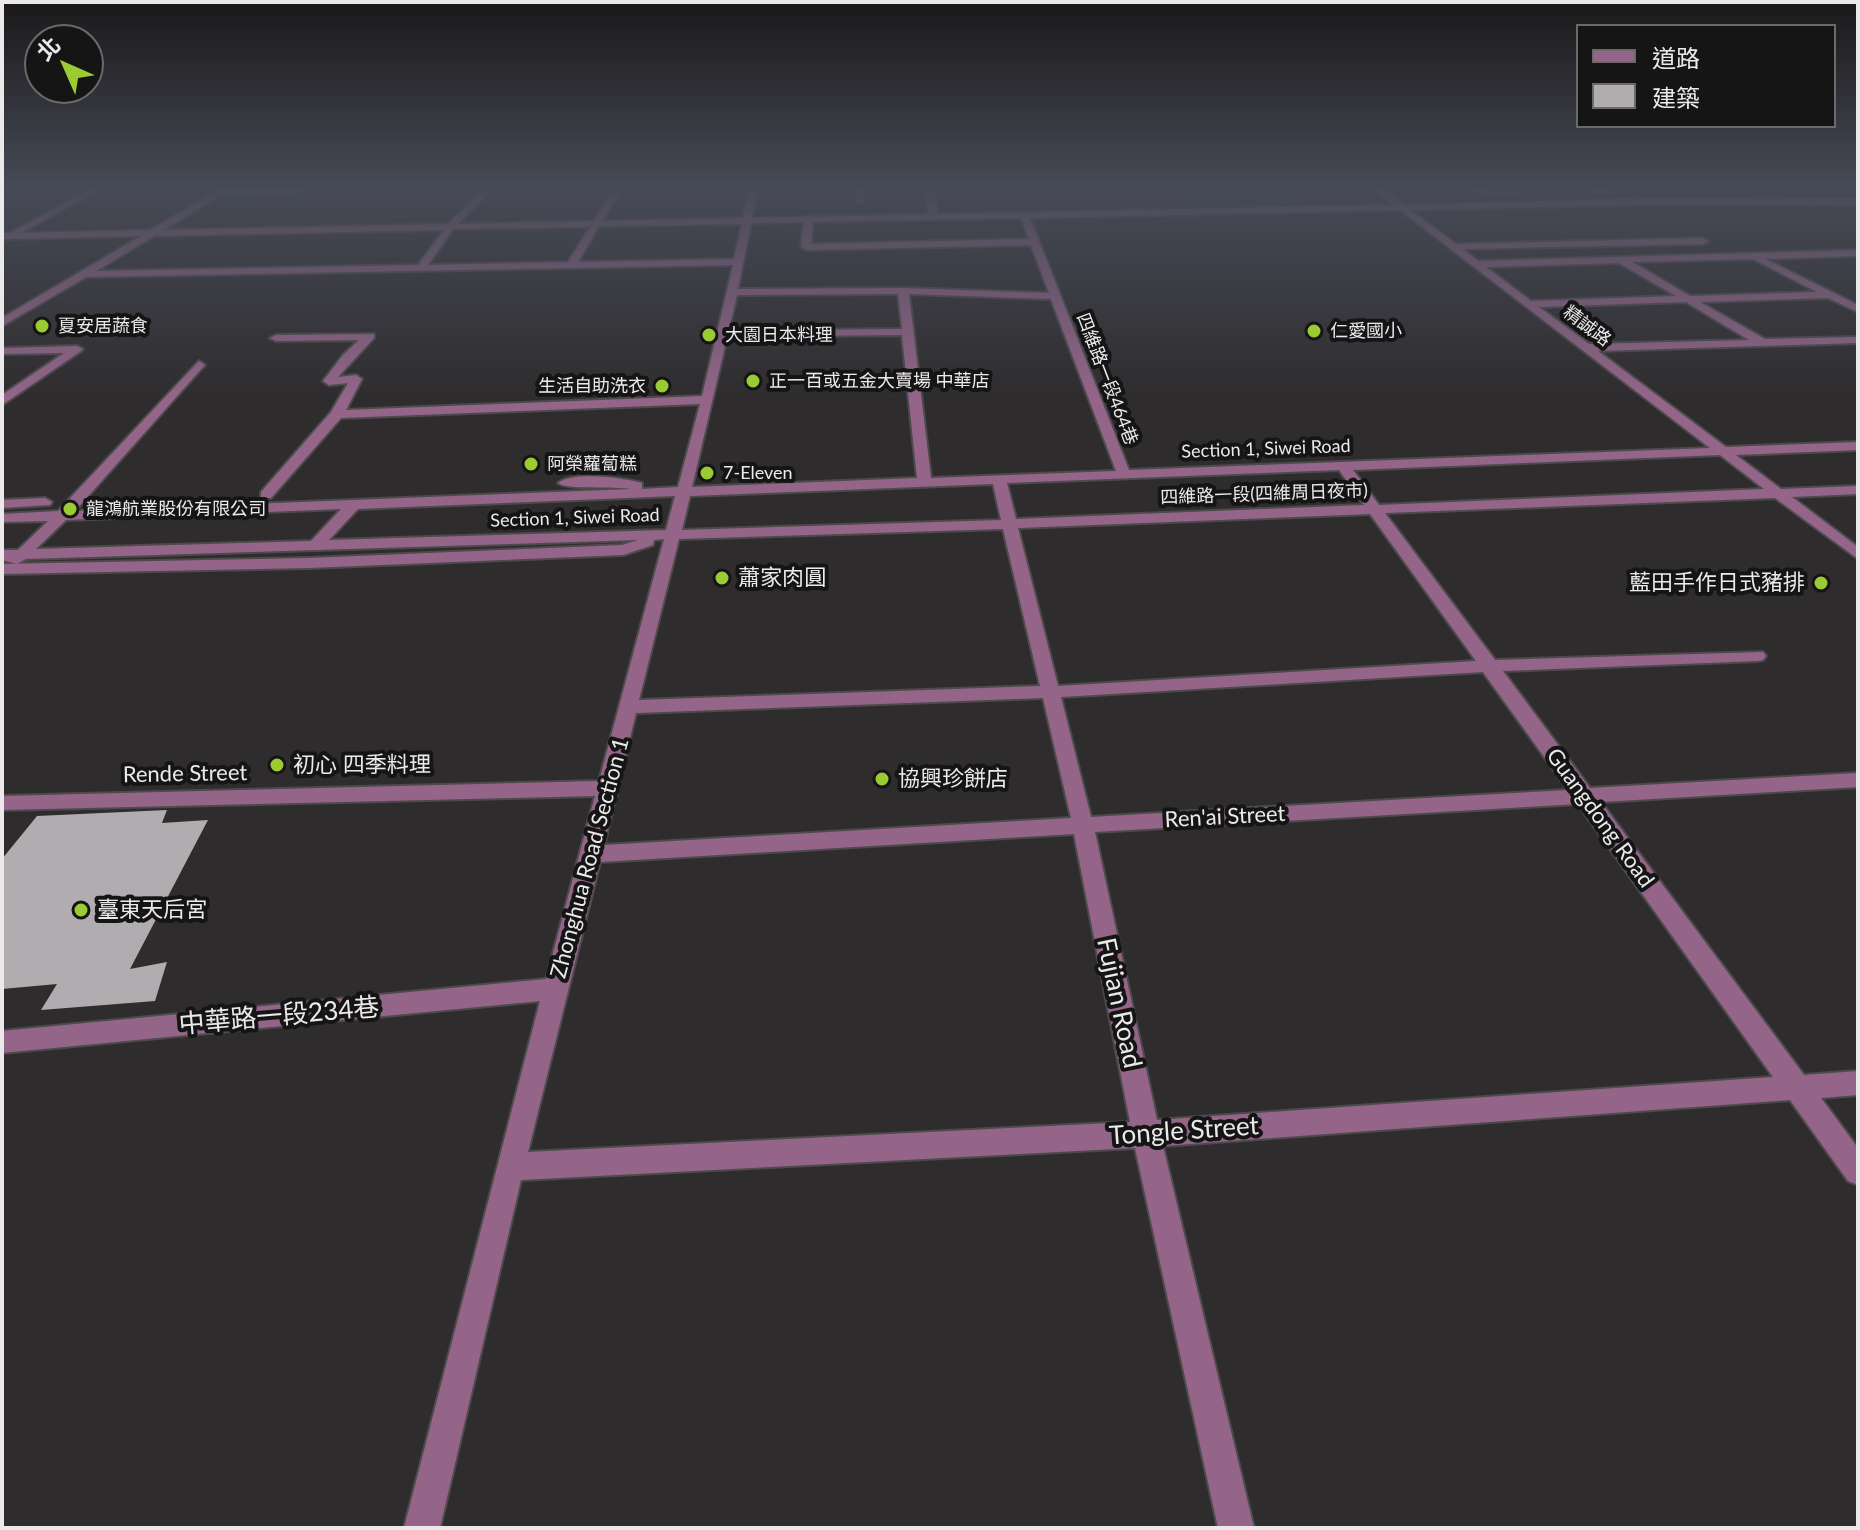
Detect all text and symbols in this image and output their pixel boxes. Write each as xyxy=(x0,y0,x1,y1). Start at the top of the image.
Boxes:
north arrow xyxy=(24,24,104,104)
legend xyxy=(1576,24,1836,128)
text: 北 xyxy=(31,31,65,65)
text: 道路 xyxy=(1652,43,1700,72)
text: 建築 xyxy=(1652,83,1700,112)
street label: 精誠路 xyxy=(1559,301,1615,351)
street label: 四維路一段464巷 xyxy=(1072,310,1142,448)
place label: 夏安居蔬食 xyxy=(58,315,148,337)
marker: 夏安居蔬食 xyxy=(33,317,51,335)
place label: 仁愛國小 xyxy=(1330,320,1402,342)
marker: 仁愛國小 xyxy=(1305,322,1323,340)
place label: 大園日本料理 xyxy=(725,324,833,346)
marker: 大園日本料理 xyxy=(700,326,718,344)
place label: 正一百或五金大賣場 中華店 xyxy=(769,370,990,392)
marker: 正一百或五金大賣場 中華店 xyxy=(744,372,762,390)
place label: 生活自助洗衣 xyxy=(538,375,646,397)
marker: 生活自助洗衣 xyxy=(653,377,671,395)
street label: Section 1, Siwei Road xyxy=(1181,435,1351,463)
place label: 阿榮蘿蔔糕 xyxy=(547,453,637,475)
marker: 阿榮蘿蔔糕 xyxy=(522,455,540,473)
place label: 7-Eleven xyxy=(723,462,793,484)
marker: 7-Eleven xyxy=(698,464,716,482)
street label: 四維路一段(四維周日夜市) xyxy=(1160,480,1368,508)
place label: 龍鴻航業股份有限公司 xyxy=(86,498,266,520)
marker: 龍鴻航業股份有限公司 xyxy=(61,500,79,518)
street label: Section 1, Siwei Road xyxy=(490,504,660,532)
place label: 蕭家肉圓 xyxy=(738,565,826,591)
marker: 蕭家肉圓 xyxy=(713,569,731,587)
place label: 藍田手作日式豬排 xyxy=(1629,570,1805,596)
marker: 藍田手作日式豬排 xyxy=(1812,574,1830,592)
street label: Zhonghua Road Section 1 xyxy=(545,735,635,981)
street label: Guangdong Road xyxy=(1541,743,1659,893)
place label: 初心 四季料理 xyxy=(293,752,431,778)
marker: 初心 四季料理 xyxy=(268,756,286,774)
street label: Rende Street xyxy=(123,760,247,788)
place label: 協興珍餅店 xyxy=(898,766,1008,792)
marker: 協興珍餅店 xyxy=(873,770,891,788)
street label: Ren'ai Street xyxy=(1164,801,1286,833)
place label: 臺東天后宮 xyxy=(97,897,207,923)
marker: 臺東天后宮 xyxy=(72,901,90,919)
street label: Fujian Road xyxy=(1090,935,1148,1071)
street label: 中華路一段234巷 xyxy=(177,992,381,1040)
street label: Tongle Street xyxy=(1108,1110,1260,1152)

